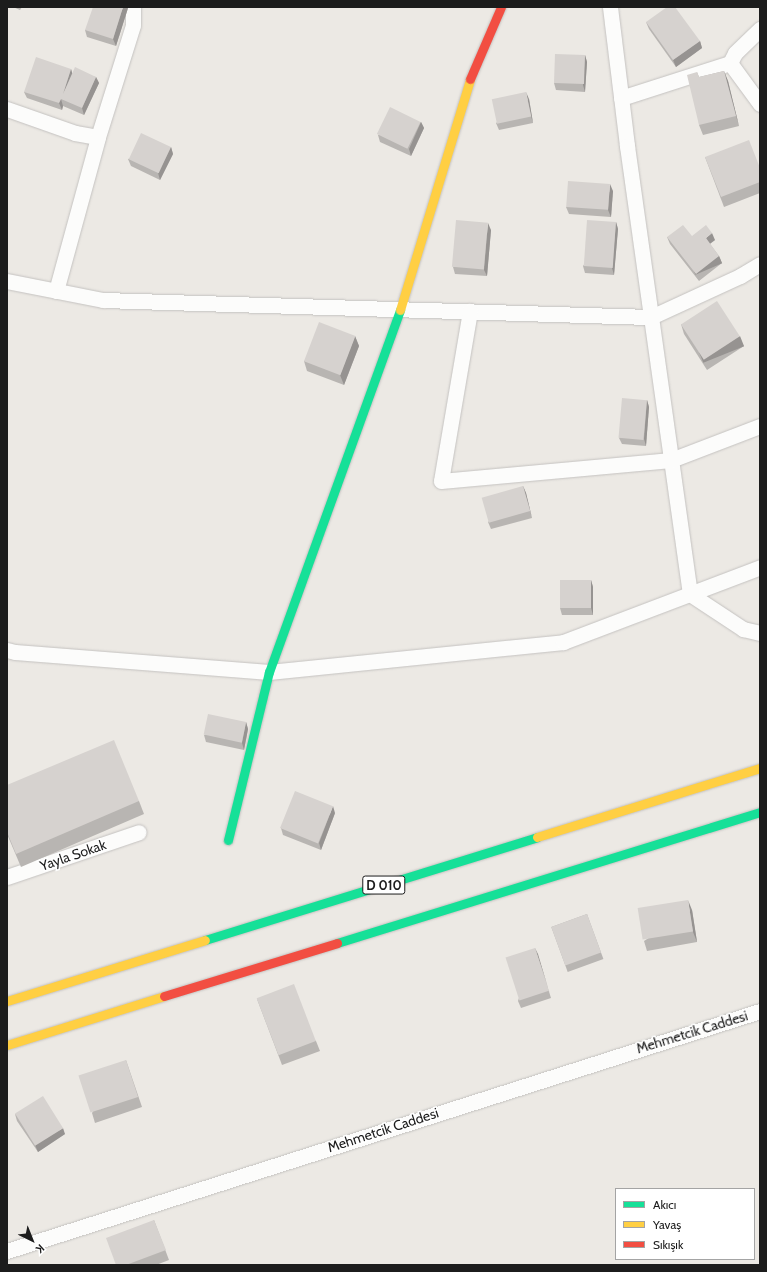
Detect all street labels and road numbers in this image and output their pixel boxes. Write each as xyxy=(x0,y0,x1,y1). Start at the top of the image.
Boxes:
street label: Yayla Sokak xyxy=(38,836,108,874)
road number: D 010 xyxy=(362,874,406,896)
street label: Mehmetcik Caddesi xyxy=(634,1007,750,1057)
street label: Mehmetcik Caddesi xyxy=(325,1104,441,1156)

